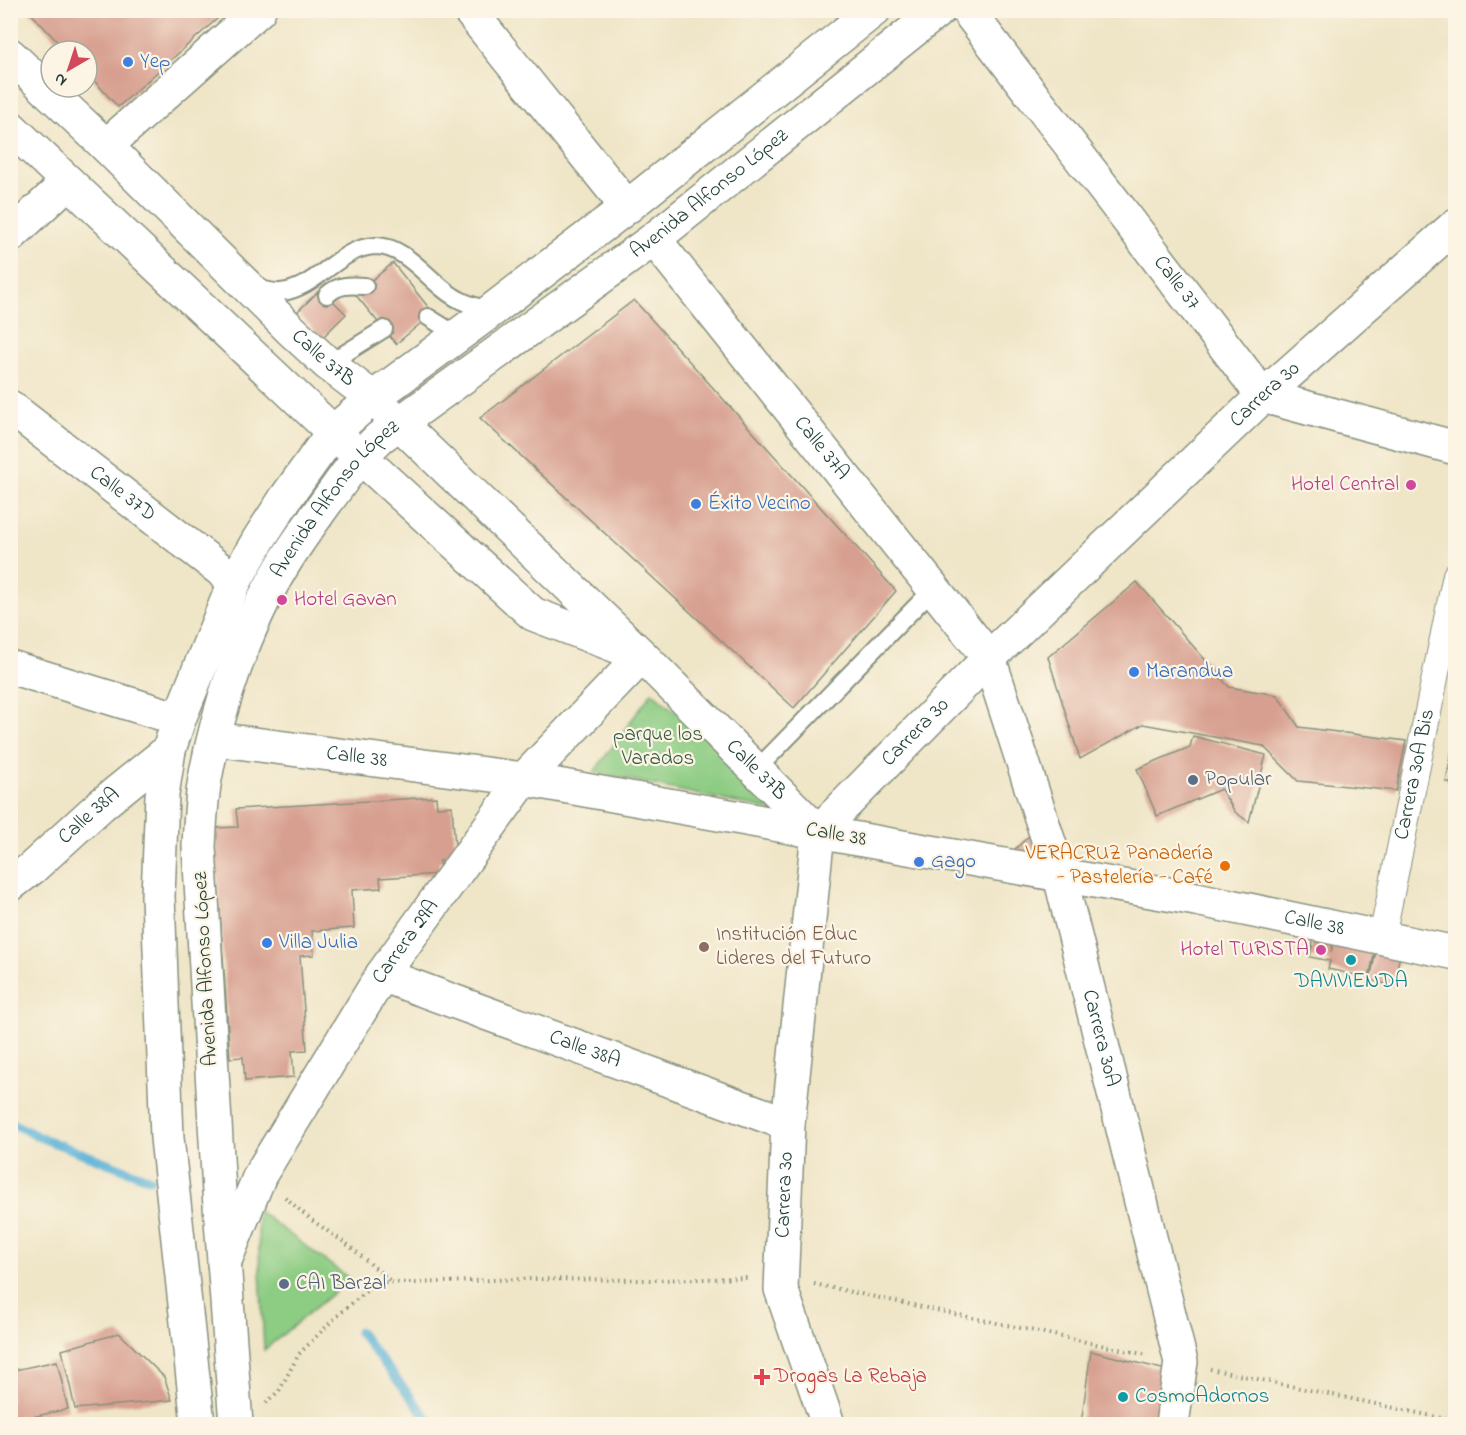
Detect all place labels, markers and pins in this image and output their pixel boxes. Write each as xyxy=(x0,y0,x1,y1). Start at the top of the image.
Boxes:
place label: Yep xyxy=(140,47,170,77)
marker: Yep xyxy=(121,55,135,69)
place label: Hotel Central xyxy=(1291,470,1399,500)
marker: Hotel Central xyxy=(1404,478,1418,492)
place label: Éxito Vecino xyxy=(708,489,811,519)
marker: Éxito Vecino xyxy=(689,497,703,511)
place label: Hotel Gavan xyxy=(294,585,397,615)
marker: Hotel Gavan xyxy=(275,593,289,607)
place label: Marandua xyxy=(1146,657,1233,687)
marker: Marandua xyxy=(1127,665,1141,679)
place label: Popular xyxy=(1205,765,1272,795)
marker: Popular xyxy=(1186,773,1200,787)
place label: VERACRUZ Panadería - Pastelería - Café xyxy=(1024,839,1214,893)
place label: Gago xyxy=(931,847,976,879)
marker: Gago xyxy=(912,855,926,869)
marker: VERACRUZ Panadería - Pastelería - Café xyxy=(1218,859,1232,873)
place label: Institución Educ Lideres del Futuro xyxy=(716,920,871,974)
place label: Villa Julia xyxy=(278,928,358,958)
place label: Hotel TURISTA xyxy=(1180,935,1309,965)
marker: Villa Julia xyxy=(260,936,274,950)
marker: Institución Educ Lideres del Futuro xyxy=(697,940,711,954)
marker: Hotel TURISTA xyxy=(1314,943,1328,957)
marker: DAVIVIENDA xyxy=(1344,953,1358,967)
place label: DAVIVIENDA xyxy=(1293,967,1408,997)
place label: CAI Barzal xyxy=(296,1269,386,1299)
marker: CAI Barzal xyxy=(277,1277,291,1291)
place label: Drogas La Rebaja xyxy=(773,1362,927,1394)
marker: Drogas La Rebaja xyxy=(755,1370,769,1384)
place label: CosmoAdornos xyxy=(1135,1382,1269,1412)
marker: CosmoAdornos xyxy=(1116,1390,1130,1404)

